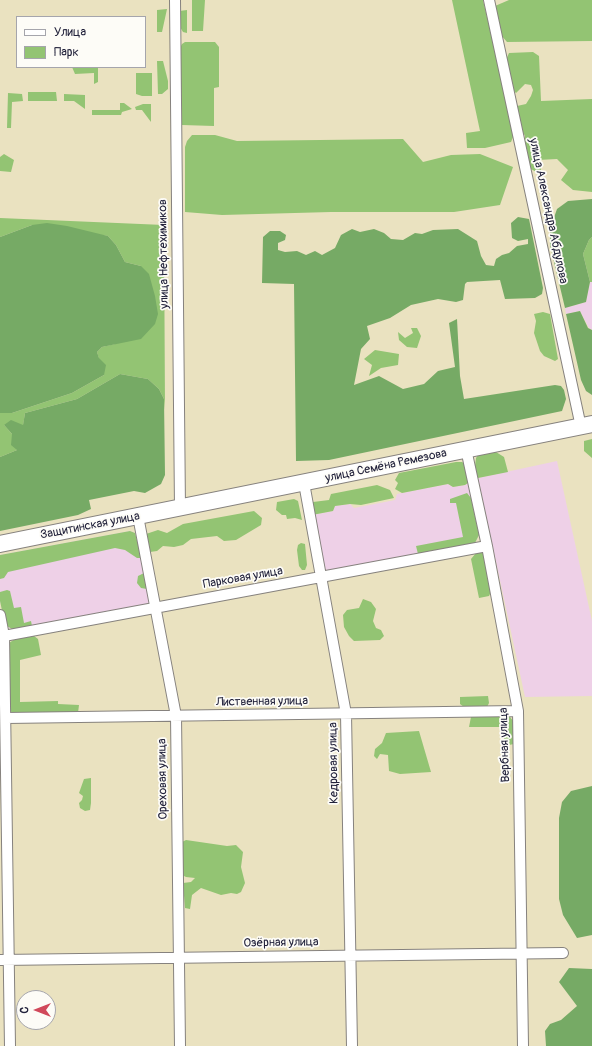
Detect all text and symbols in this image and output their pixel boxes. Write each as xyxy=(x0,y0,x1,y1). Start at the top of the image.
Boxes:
legend xyxy=(16,16,146,68)
text: Улица xyxy=(54,25,86,40)
text: Парк xyxy=(54,45,79,60)
street label: улица Александра Абдулова xyxy=(526,137,570,285)
street label: улица Нефтехимиков xyxy=(156,199,172,309)
street label: улица Семёна Ремезова xyxy=(324,446,448,486)
street label: Защитинская улица xyxy=(39,509,141,543)
street label: Парковая улица xyxy=(202,564,284,592)
street label: Лиственная улица xyxy=(216,694,308,710)
street label: Вербная улица xyxy=(496,707,514,783)
street label: Кедровая улица xyxy=(326,722,342,804)
street label: Ореховая улица xyxy=(155,738,171,820)
street label: Озёрная улица xyxy=(243,935,319,951)
north arrow xyxy=(16,990,56,1030)
text: С xyxy=(18,1007,31,1013)

